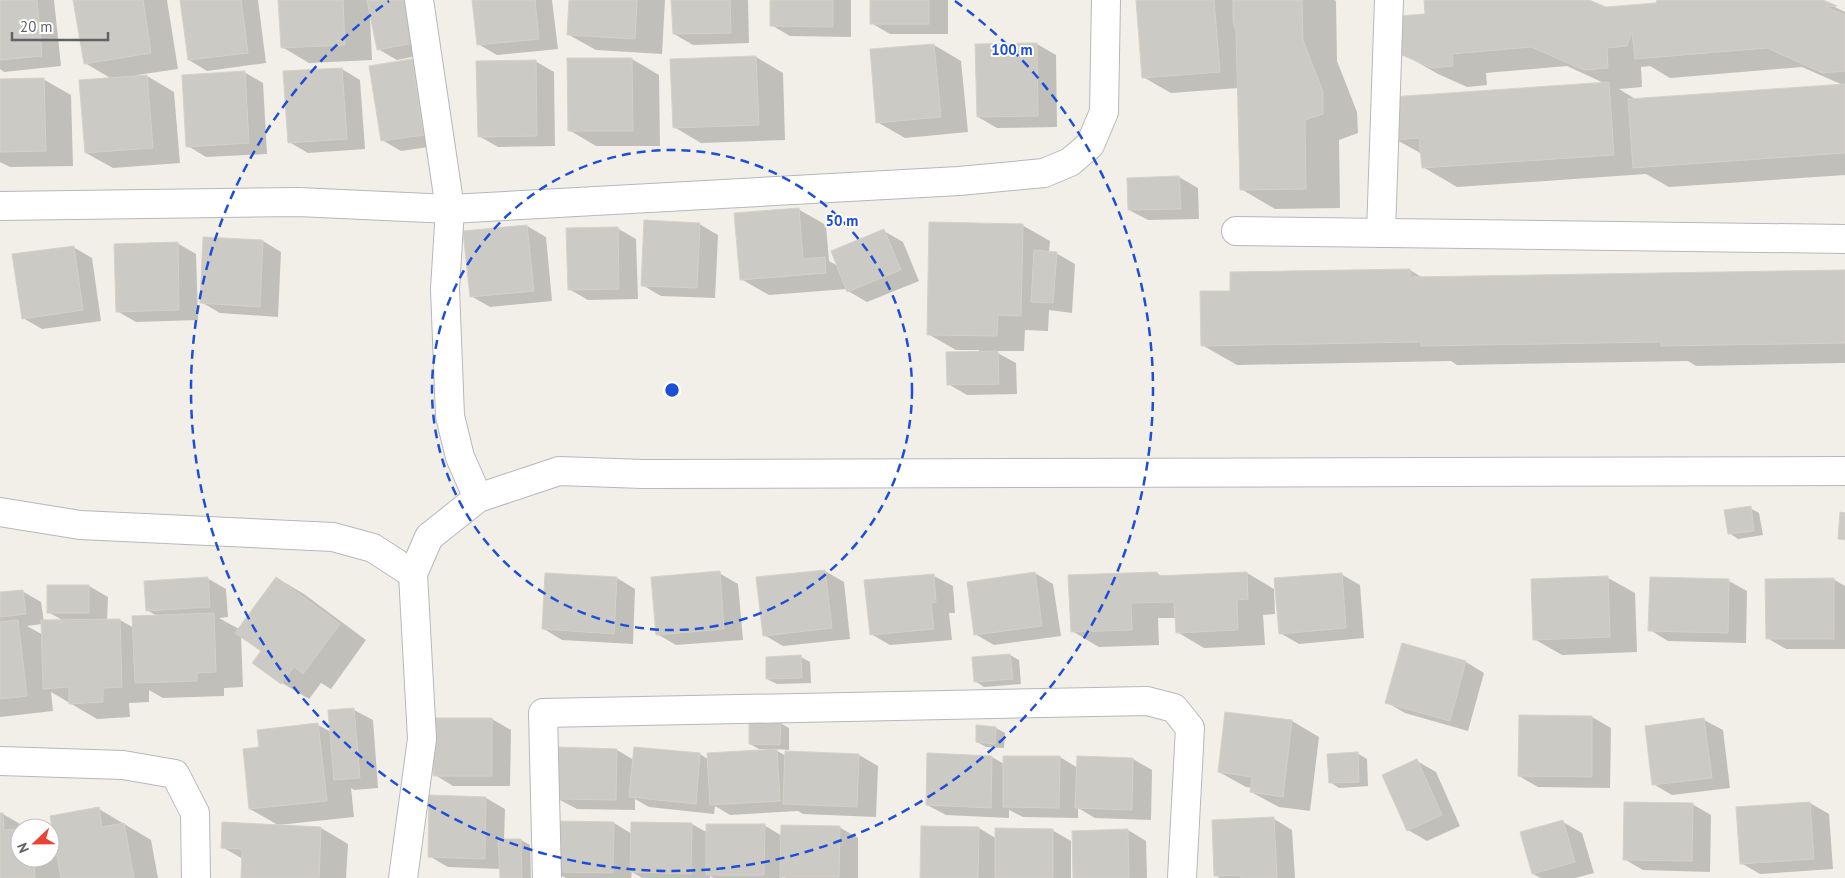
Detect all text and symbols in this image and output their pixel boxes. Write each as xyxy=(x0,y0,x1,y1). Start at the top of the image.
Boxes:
scale bar xyxy=(12,10,109,42)
text: 20 m xyxy=(20,17,53,36)
text: 100 m xyxy=(991,40,1033,59)
text: 50 m xyxy=(826,211,858,230)
centre of rings xyxy=(663,381,681,399)
north arrow xyxy=(10,818,60,868)
text: N xyxy=(13,840,33,856)

